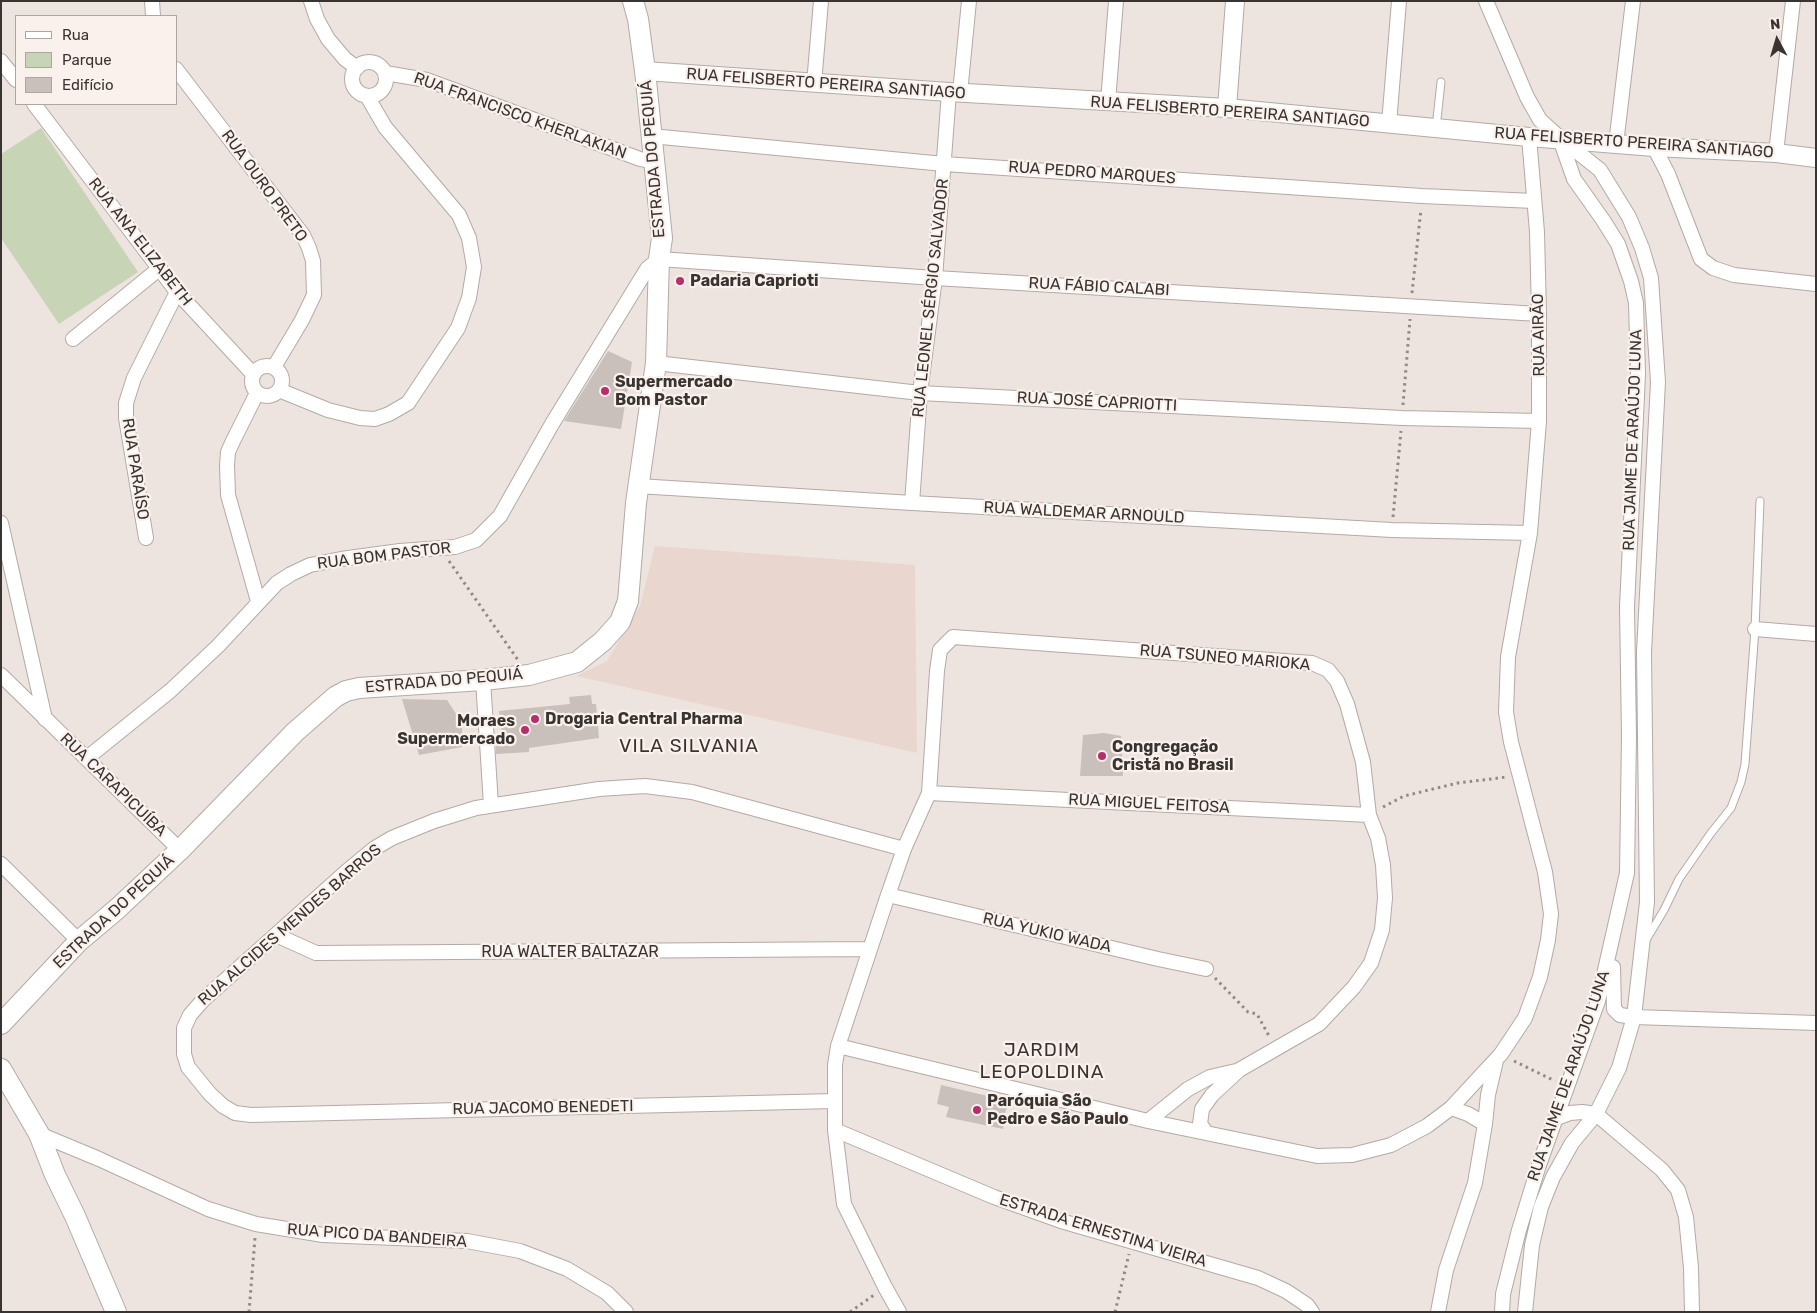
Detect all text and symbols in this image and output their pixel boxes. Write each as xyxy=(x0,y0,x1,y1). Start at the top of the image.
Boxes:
legend xyxy=(15,15,178,105)
north arrow xyxy=(1752,15,1802,65)
text: N xyxy=(1769,16,1781,34)
text: Rua xyxy=(62,26,89,44)
text: Parque xyxy=(62,51,112,69)
street label: RUA FELISBERTO PEREIRA SANTIAGO xyxy=(686,65,966,103)
street label: RUA FRANCISCO KHERLAKIAN xyxy=(411,69,629,163)
text: Edifício xyxy=(62,76,114,94)
street label: ESTRADA DO PEQUIÁ xyxy=(637,79,669,239)
street label: RUA FELISBERTO PEREIRA SANTIAGO xyxy=(1090,93,1370,131)
street label: RUA FELISBERTO PEREIRA SANTIAGO xyxy=(1494,124,1774,162)
street label: RUA OURO PRETO xyxy=(217,126,311,246)
street label: RUA PEDRO MARQUES xyxy=(1008,158,1176,188)
street label: RUA ANA ELIZABETH xyxy=(84,174,196,310)
street label: RUA LEONEL SÉRGIO SALVADOR xyxy=(909,178,953,418)
place label: Padaria Caprioti xyxy=(690,271,819,291)
street label: RUA FÁBIO CALABI xyxy=(1028,274,1170,300)
marker: Padaria Caprioti xyxy=(674,275,686,287)
street label: RUA AIRÃO xyxy=(1529,293,1549,377)
street label: RUA JAIME DE ARAÚJO LUNA xyxy=(1620,329,1646,551)
place label: Supermercado Bom Pastor xyxy=(615,372,733,410)
marker: Supermercado Bom Pastor xyxy=(599,385,611,397)
street label: RUA JOSÉ CAPRIOTTI xyxy=(1016,388,1178,416)
street label: RUA PARAÍSO xyxy=(117,417,153,521)
street label: RUA WALDEMAR ARNOULD xyxy=(983,498,1185,528)
street label: RUA BOM PASTOR xyxy=(316,538,452,574)
street label: RUA TSUNEO MARIOKA xyxy=(1139,641,1311,675)
street label: ESTRADA DO PEQUIÁ xyxy=(364,665,524,697)
place label: Drogaria Central Pharma xyxy=(545,709,743,729)
place label: Moraes Supermercado xyxy=(397,711,515,749)
marker: Drogaria Central Pharma xyxy=(529,713,541,725)
marker: Moraes Supermercado xyxy=(519,724,531,736)
street label: RUA CARAPICUÍBA xyxy=(56,729,170,841)
district label: VILA SILVANIA xyxy=(617,736,761,758)
place label: Congregação Cristã no Brasil xyxy=(1112,737,1234,775)
marker: Congregação Cristã no Brasil xyxy=(1096,750,1108,762)
street label: RUA MIGUEL FEITOSA xyxy=(1068,790,1230,818)
street label: RUA ALCIDES MENDES BARROS xyxy=(194,840,386,1010)
street label: ESTRADA DO PEQUIÁ xyxy=(50,851,178,973)
street label: RUA YUKIO WADA xyxy=(981,909,1113,957)
street label: RUA WALTER BALTAZAR xyxy=(481,942,659,962)
street label: RUA JAIME DE ARAÚJO LUNA xyxy=(1524,968,1614,1184)
district label: JARDIM LEOPOLDINA xyxy=(978,1040,1106,1084)
place label: Paróquia São Pedro e São Paulo xyxy=(987,1091,1129,1129)
street label: RUA JACOMO BENEDETI xyxy=(452,1097,634,1119)
marker: Paróquia São Pedro e São Paulo xyxy=(971,1104,983,1116)
street label: ESTRADA ERNESTINA VIEIRA xyxy=(997,1190,1209,1272)
street label: RUA PICO DA BANDEIRA xyxy=(286,1220,468,1252)

